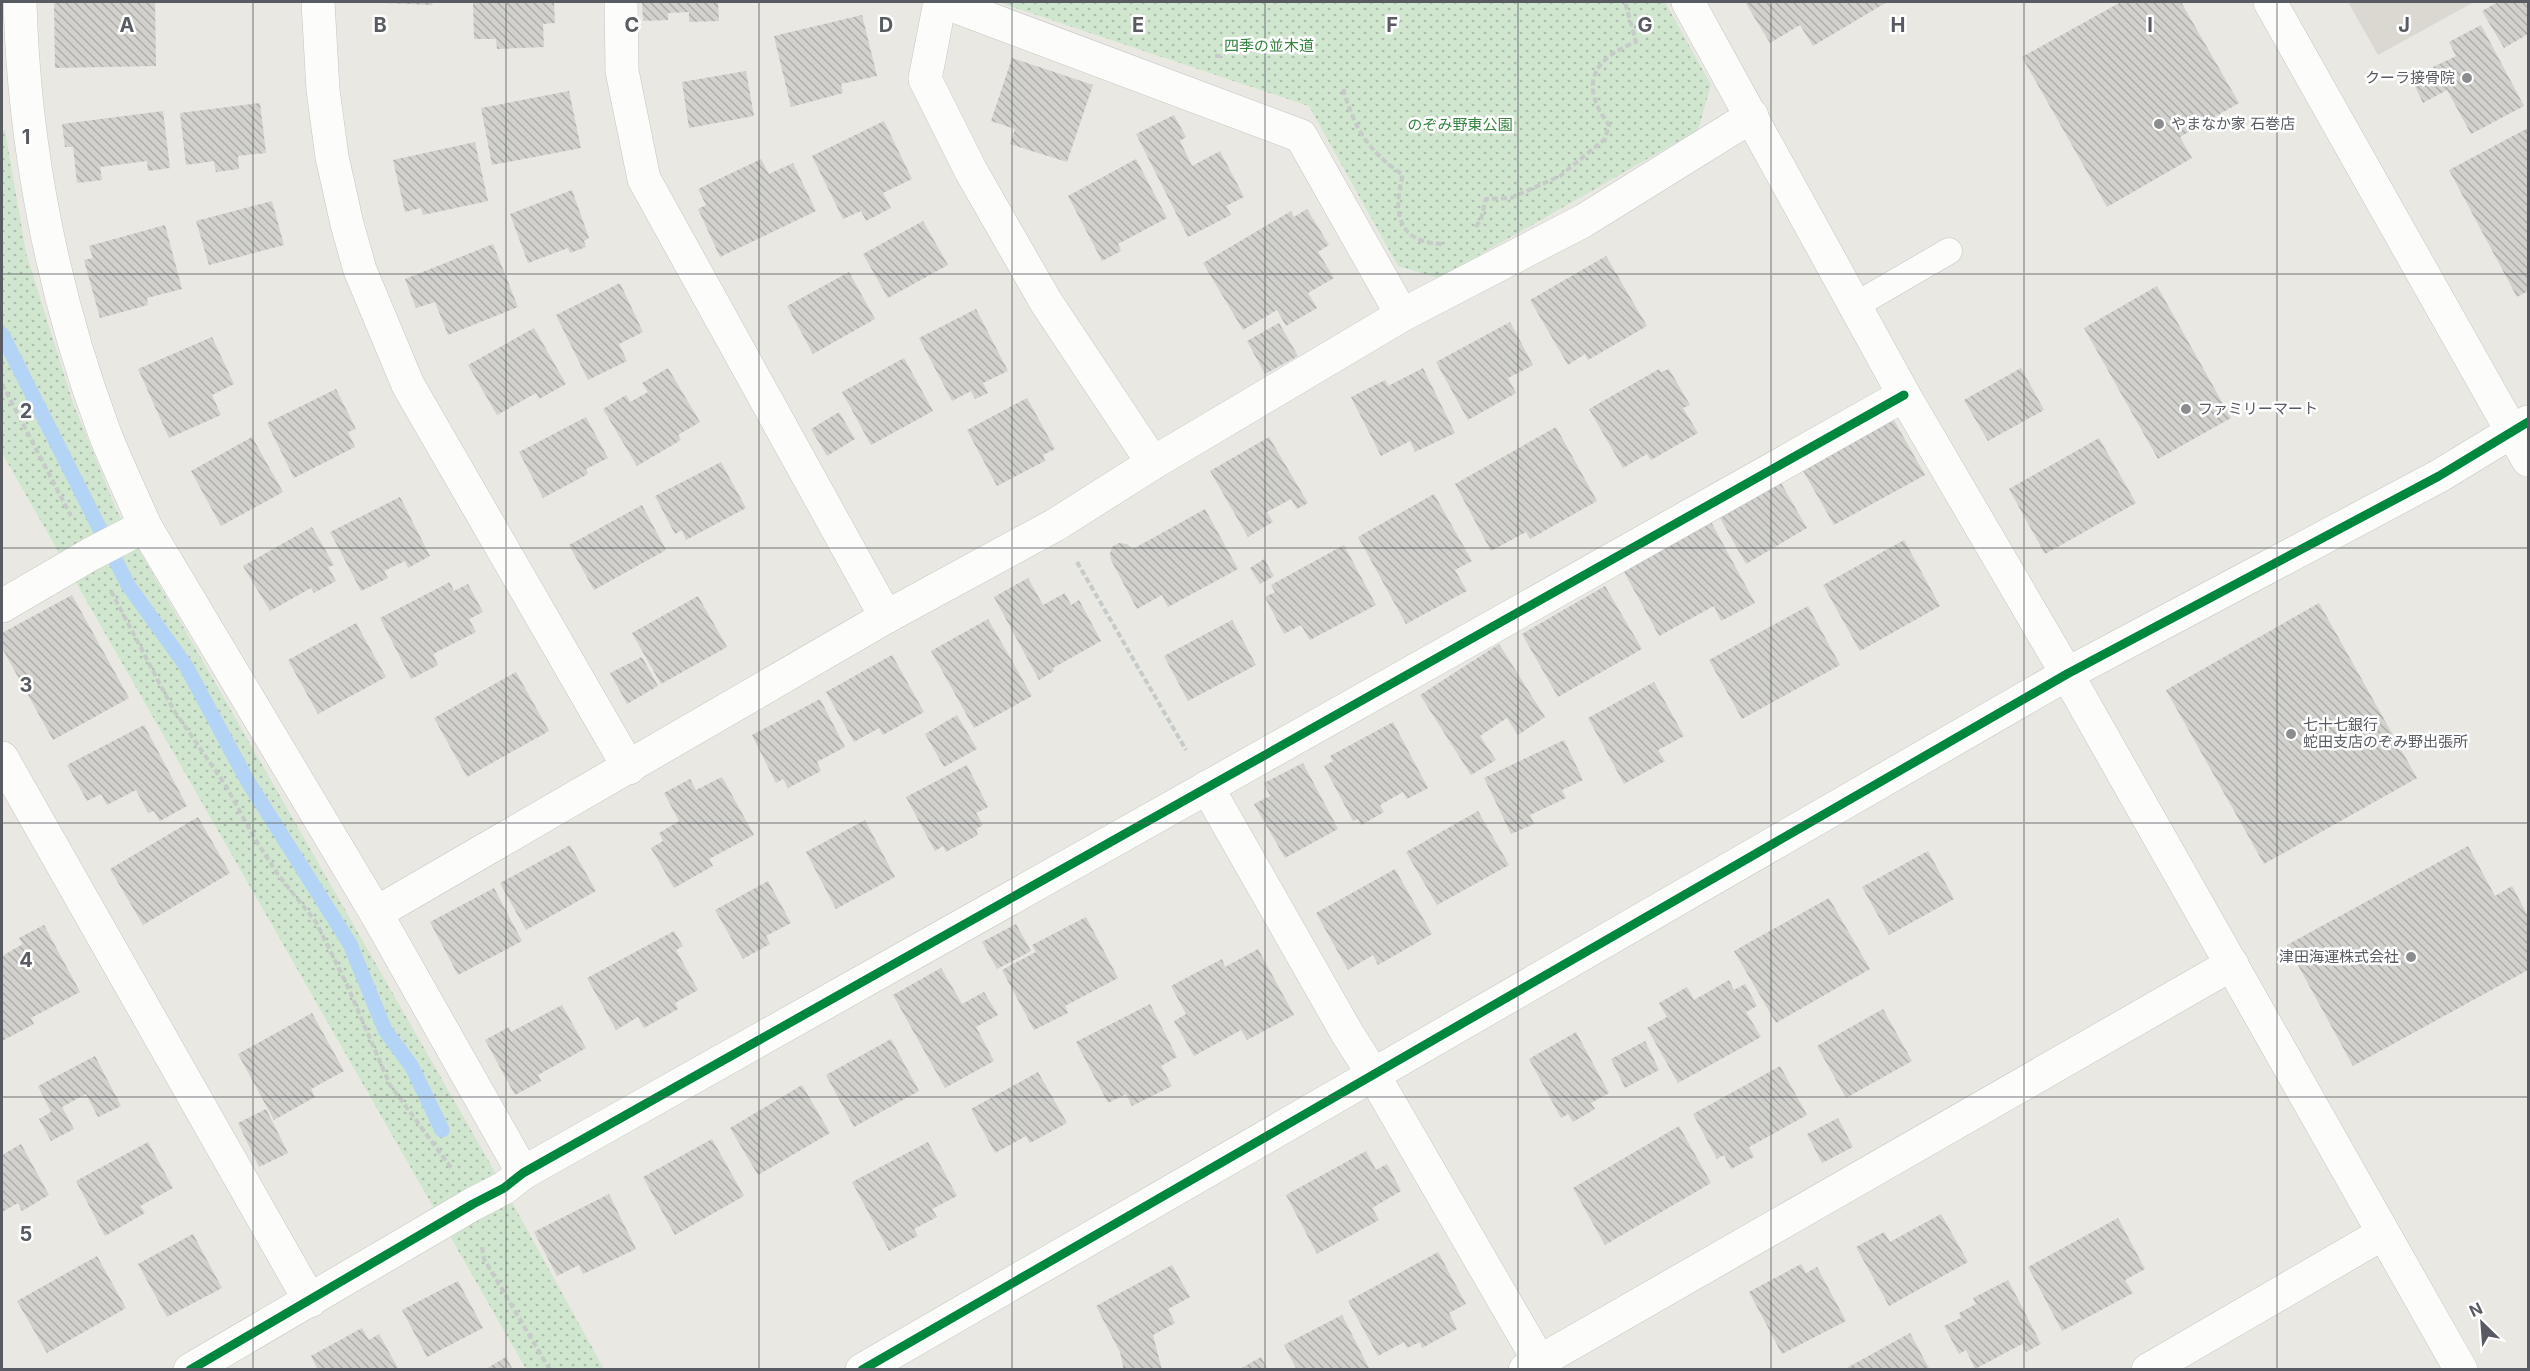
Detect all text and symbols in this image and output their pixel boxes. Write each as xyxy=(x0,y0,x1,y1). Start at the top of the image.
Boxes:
text: A xyxy=(120,13,135,37)
text: B xyxy=(373,13,387,37)
text: C xyxy=(625,13,639,37)
text: D xyxy=(879,13,893,37)
text: E xyxy=(1132,13,1144,37)
text: F xyxy=(1386,13,1398,37)
text: G xyxy=(1637,13,1653,37)
text: H xyxy=(1891,13,1905,37)
text: I xyxy=(2147,13,2153,37)
text: J xyxy=(2398,13,2410,37)
park label: 四季の並木道 xyxy=(1224,36,1314,55)
place label: クーラ接骨院 xyxy=(2365,68,2455,87)
marker: クーラ接骨院 xyxy=(2460,71,2474,85)
place label: やまなか家 石巻店 xyxy=(2171,114,2295,133)
park label: のぞみ野東公園 xyxy=(1407,115,1513,134)
marker: やまなか家 石巻店 xyxy=(2152,117,2166,131)
text: 1 xyxy=(22,125,30,149)
text: 2 xyxy=(20,399,32,423)
place label: ファミリーマート xyxy=(2198,399,2318,418)
marker: ファミリーマート xyxy=(2179,402,2193,416)
text: 3 xyxy=(20,673,32,697)
place label: 七十七銀行 蛇田支店のぞみ野出張所 xyxy=(2303,715,2468,751)
marker: 七十七銀行 蛇田支店のぞみ野出張所 xyxy=(2284,727,2298,741)
place label: 津田海運株式会社 xyxy=(2279,947,2399,966)
text: 4 xyxy=(19,948,33,972)
marker: 津田海運株式会社 xyxy=(2404,950,2418,964)
text: 5 xyxy=(20,1222,32,1246)
north arrow xyxy=(2452,1293,2512,1353)
text: N xyxy=(2466,1298,2485,1321)

